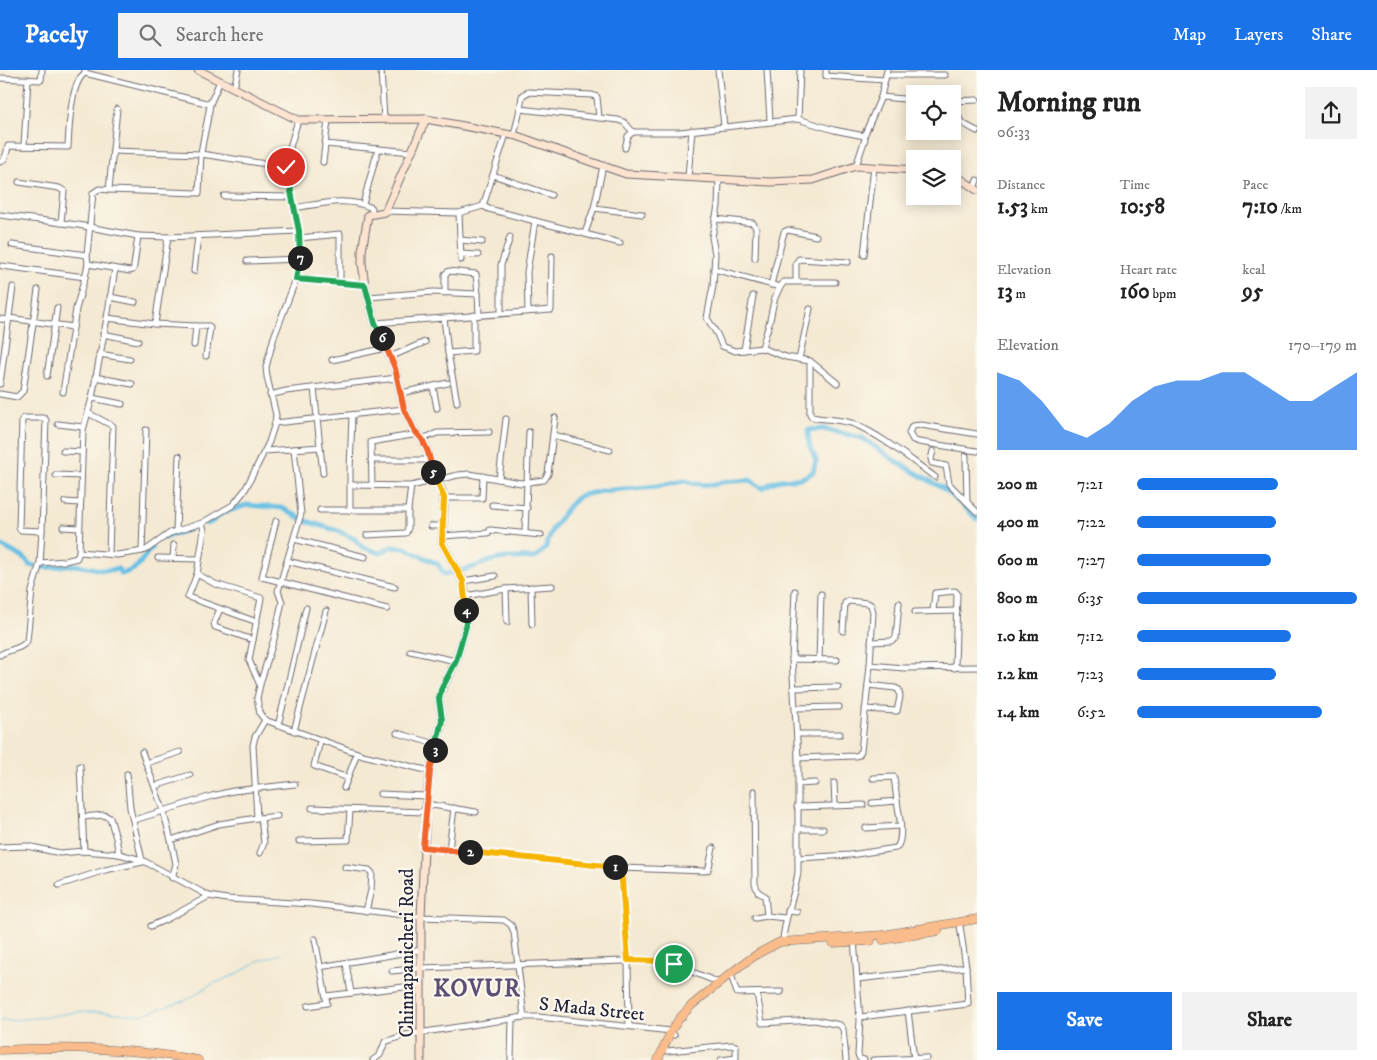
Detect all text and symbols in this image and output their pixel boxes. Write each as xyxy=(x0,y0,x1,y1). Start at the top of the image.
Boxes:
search box xyxy=(118,13,468,58)
text: Pacely xyxy=(25,20,88,50)
icon: search xyxy=(136,21,164,49)
text: Search here xyxy=(176,24,264,47)
text: Map xyxy=(1173,24,1206,46)
text: Layers xyxy=(1234,24,1283,46)
text: Share xyxy=(1311,24,1352,46)
map controls xyxy=(906,85,961,205)
button: locate xyxy=(906,85,961,140)
text: Morning run xyxy=(997,85,1141,120)
button: share xyxy=(1305,87,1357,139)
text: 06:33 xyxy=(997,122,1030,142)
pin xyxy=(265,146,307,188)
button: layers xyxy=(906,150,961,205)
icon: check xyxy=(272,153,300,181)
text: Distance xyxy=(997,176,1045,194)
text: Time xyxy=(1120,176,1150,194)
text: Pace xyxy=(1242,176,1268,194)
text: 1.53 xyxy=(997,194,1028,220)
text: 10:58 xyxy=(1120,194,1165,220)
text: 7:10 xyxy=(1242,194,1278,220)
text: km xyxy=(1028,200,1048,218)
text: /km xyxy=(1278,200,1302,218)
pin: 7 xyxy=(288,246,312,270)
text: 7 xyxy=(297,249,304,267)
text: Elevation xyxy=(997,261,1051,279)
text: Heart rate xyxy=(1120,261,1177,279)
text: kcal xyxy=(1242,261,1265,279)
text: 13 xyxy=(997,279,1013,305)
text: 160 xyxy=(1120,279,1150,305)
text: 95 xyxy=(1242,279,1263,305)
text: m xyxy=(1013,285,1026,303)
text: bpm xyxy=(1150,285,1177,303)
pin: 6 xyxy=(370,326,394,350)
text: 6 xyxy=(379,329,386,347)
text: Elevation xyxy=(997,335,1059,355)
text: 170–179 m xyxy=(1288,335,1357,355)
pin: 5 xyxy=(420,460,446,484)
text: 5 xyxy=(430,463,437,481)
text: 200 m xyxy=(997,474,1038,494)
text: 7:21 xyxy=(1077,474,1103,494)
text: 400 m xyxy=(997,512,1039,532)
text: 7:22 xyxy=(1077,512,1105,532)
text: 600 m xyxy=(997,550,1038,570)
text: 7:27 xyxy=(1077,550,1106,570)
text: 800 m xyxy=(997,588,1038,608)
text: 6:35 xyxy=(1077,588,1103,608)
pin: 4 xyxy=(454,598,478,622)
text: 4 xyxy=(462,601,471,619)
text: 1.0 km xyxy=(997,626,1039,646)
text: 7:12 xyxy=(1077,626,1103,646)
text: 1.2 km xyxy=(997,664,1038,684)
text: 7:23 xyxy=(1077,664,1103,684)
text: 1.4 km xyxy=(997,702,1039,722)
text: 6:52 xyxy=(1077,702,1105,722)
pin: 3 xyxy=(422,738,448,762)
text: 3 xyxy=(433,741,438,759)
pin: 2 xyxy=(458,840,482,864)
text: 2 xyxy=(467,843,474,861)
pin: 1 xyxy=(602,854,628,880)
text: 1 xyxy=(613,858,618,876)
street label: Chinnapanicheri Road xyxy=(396,868,419,1038)
pin xyxy=(653,943,695,985)
icon: arrive xyxy=(660,950,688,978)
district label: KOVUR xyxy=(433,974,521,1004)
button: Save xyxy=(997,992,1172,1050)
button: Share xyxy=(1182,992,1357,1050)
street label: S Mada Street xyxy=(538,993,646,1026)

